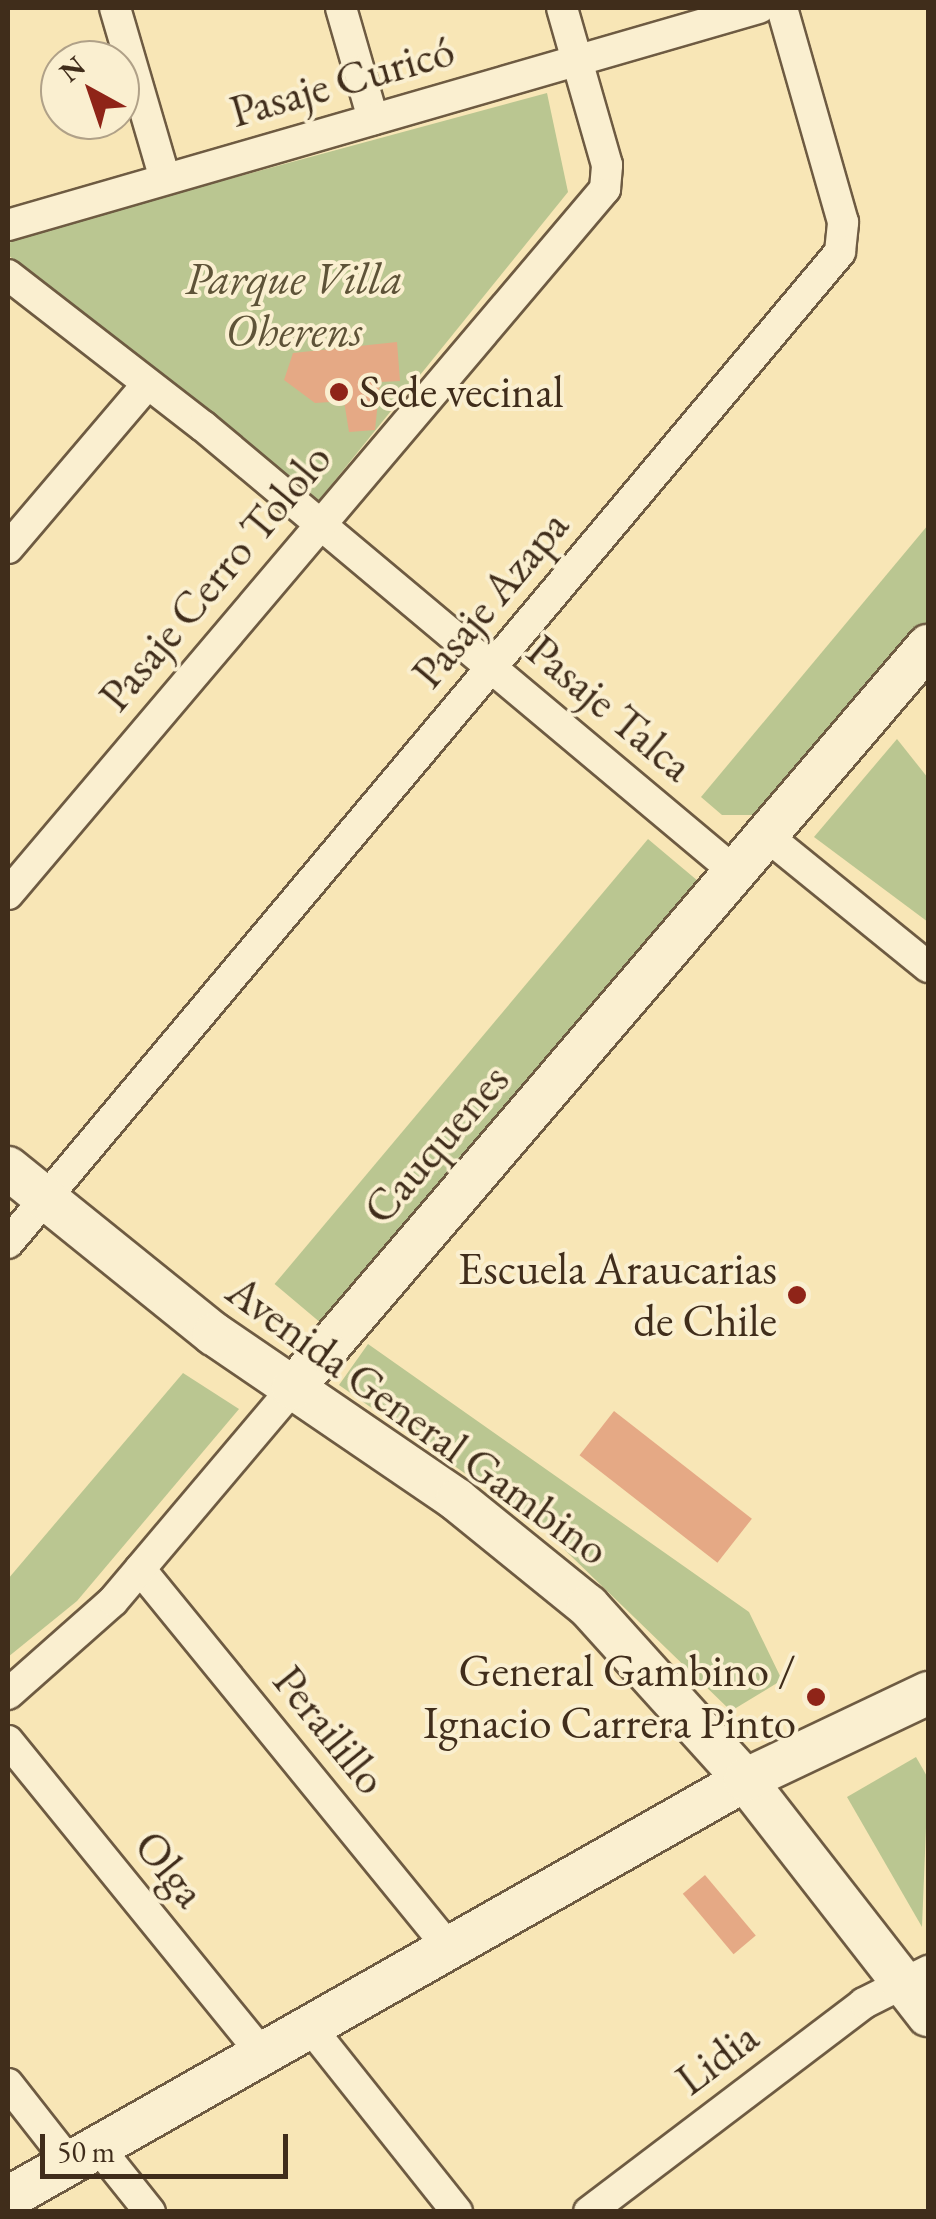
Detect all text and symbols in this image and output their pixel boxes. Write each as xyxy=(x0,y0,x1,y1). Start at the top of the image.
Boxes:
street label: Pasaje Curicó xyxy=(224,23,460,139)
north arrow xyxy=(40,40,140,140)
text: N xyxy=(52,47,92,90)
park label: Parque Villa Oherens xyxy=(185,252,403,358)
place label: Sede vecinal xyxy=(359,365,564,419)
marker: Sede vecinal xyxy=(328,381,350,403)
street label: Pasaje Cerro Tololo xyxy=(87,432,343,722)
street label: Pasaje Azapa xyxy=(400,499,580,699)
street label: Pasaje Talca xyxy=(516,623,704,793)
street label: Cauquenes xyxy=(352,1053,520,1235)
place label: Escuela Araucarias de Chile xyxy=(458,1242,777,1348)
street label: Avenida General Gambino xyxy=(216,1263,620,1577)
marker: Escuela Araucarias de Chile xyxy=(786,1284,808,1306)
place label: General Gambino / Ignacio Carrera Pinto xyxy=(423,1644,796,1750)
street label: Perailillo xyxy=(262,1655,398,1805)
marker: General Gambino / Ignacio Carrera Pinto xyxy=(805,1686,827,1708)
street label: Olga xyxy=(123,1820,217,1918)
street label: Lidia xyxy=(665,2010,769,2106)
scale bar xyxy=(45,2114,292,2176)
text: 50 m xyxy=(57,2132,115,2171)

